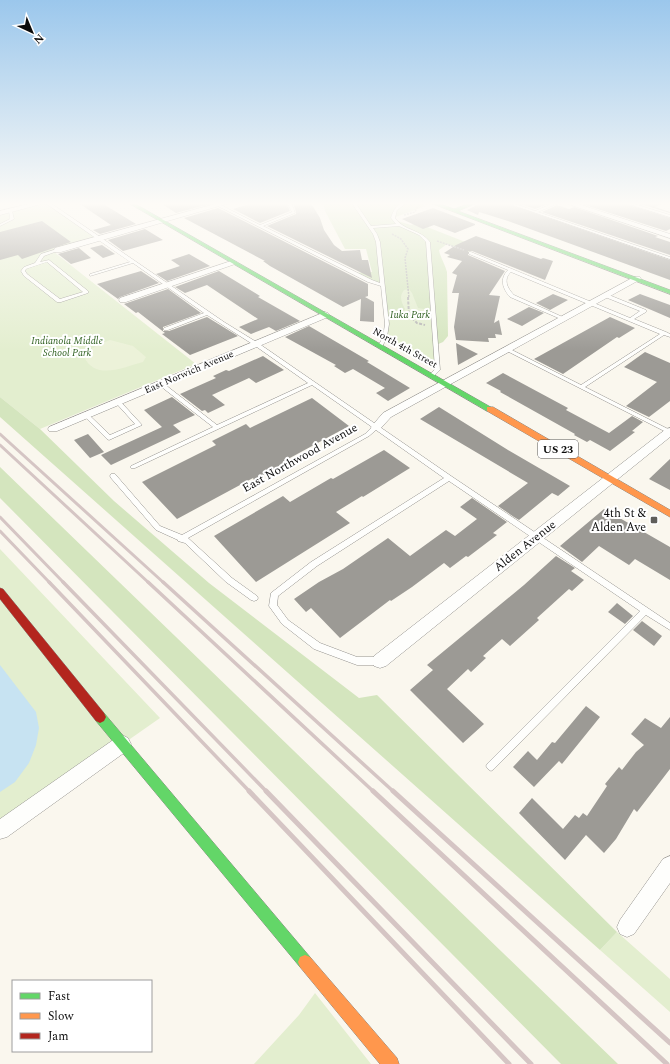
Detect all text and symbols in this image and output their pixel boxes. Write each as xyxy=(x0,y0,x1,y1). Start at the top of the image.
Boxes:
north arrow xyxy=(12,12,52,52)
text: N xyxy=(29,30,48,48)
park label: Iuka Park xyxy=(390,307,430,323)
street label: North 4th Street xyxy=(369,323,441,373)
park label: Indianola Middle School Park xyxy=(31,333,103,361)
street label: East Norwich Avenue xyxy=(142,346,236,398)
street label: East Northwood Avenue xyxy=(239,418,361,498)
road number: US 23 xyxy=(538,440,578,458)
place label: 4th St & Alden Ave xyxy=(591,504,647,537)
street label: Alden Avenue xyxy=(490,515,560,576)
marker: 4th St & Alden Ave xyxy=(649,515,659,525)
legend xyxy=(12,980,152,1052)
text: Fast xyxy=(48,987,70,1006)
text: Slow xyxy=(48,1007,74,1026)
text: Jam xyxy=(48,1027,69,1046)

